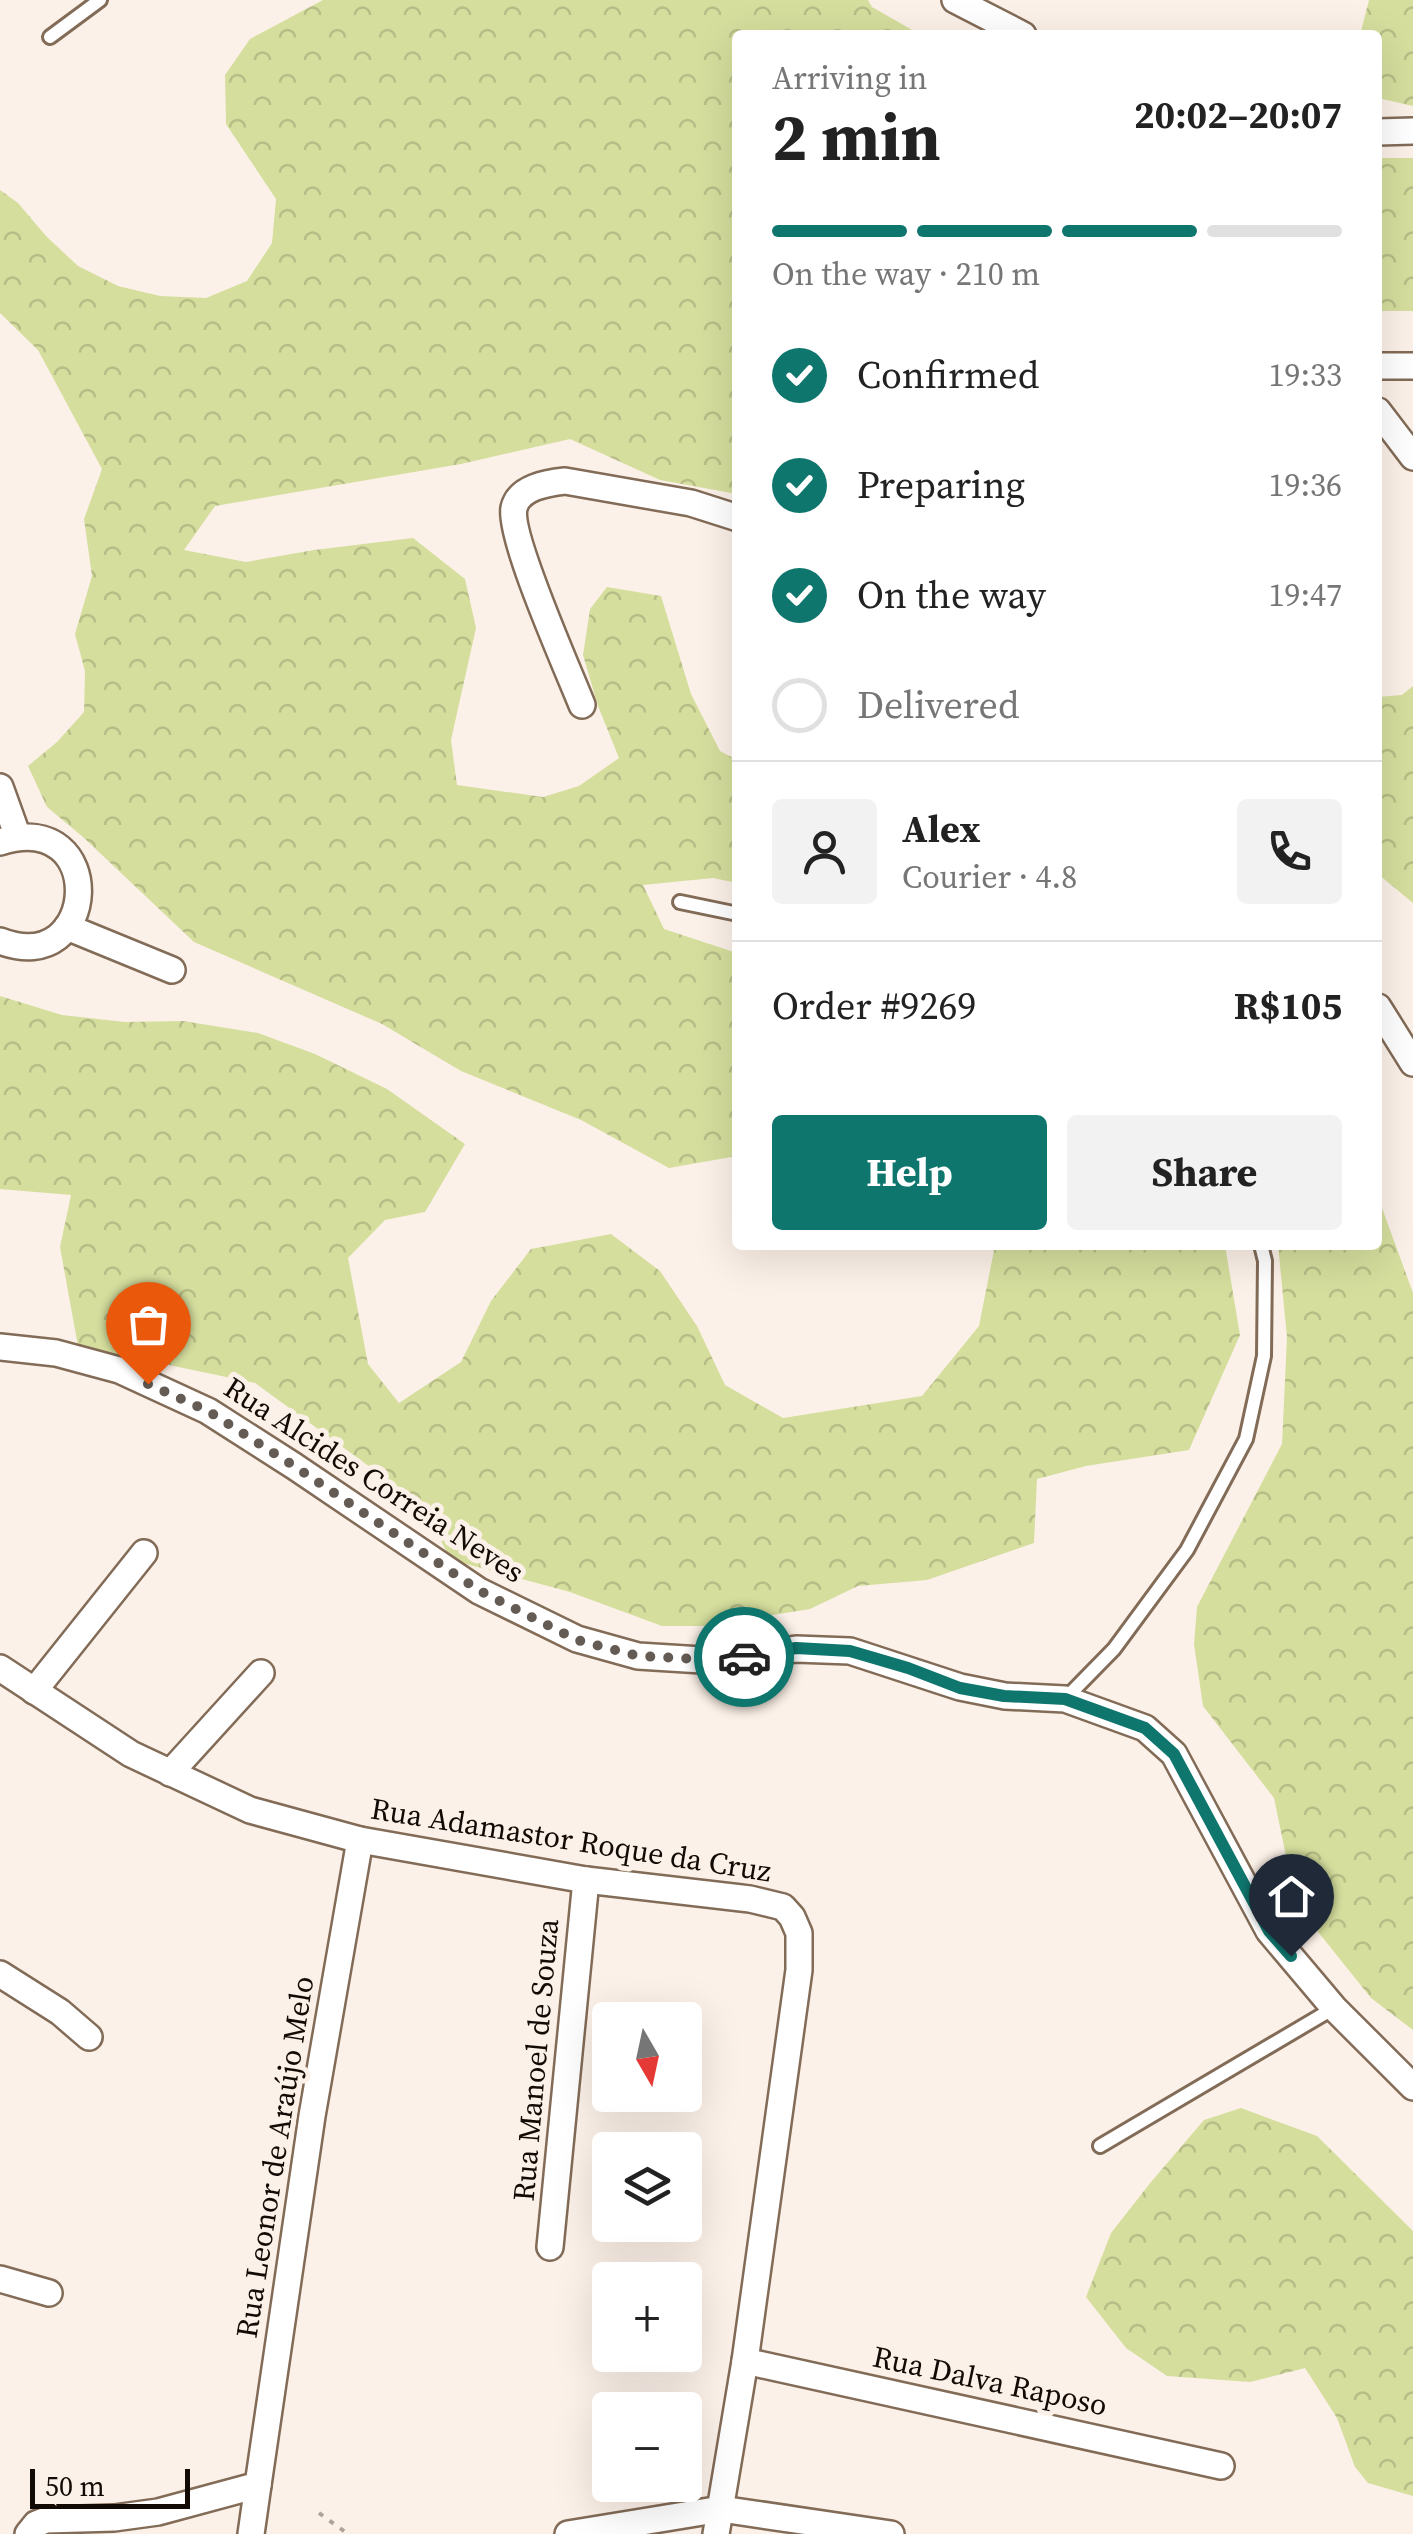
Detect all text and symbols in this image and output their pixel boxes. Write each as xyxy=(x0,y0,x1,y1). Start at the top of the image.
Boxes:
text: Arriving in xyxy=(772,56,927,100)
text: 20:02–20:07 xyxy=(1134,89,1342,141)
text: 2 min xyxy=(772,93,941,182)
text: On the way · 210 m xyxy=(772,252,1040,296)
icon: check xyxy=(772,348,827,403)
text: Confirmed xyxy=(857,349,1039,401)
text: 19:33 xyxy=(1268,353,1342,397)
icon: check xyxy=(772,458,827,513)
text: Preparing xyxy=(857,459,1025,511)
text: 19:36 xyxy=(1268,463,1342,507)
icon: check xyxy=(772,568,827,623)
text: On the way xyxy=(857,569,1046,621)
text: 19:47 xyxy=(1268,573,1342,617)
text: Delivered xyxy=(857,679,1020,731)
button: person xyxy=(772,799,877,904)
button: phone xyxy=(1237,799,1342,904)
text: Alex xyxy=(902,803,980,855)
text: Courier · 4.8 xyxy=(902,855,1077,899)
text: Order #9269 xyxy=(772,980,976,1032)
text: R$105 xyxy=(1234,980,1342,1032)
button: Help xyxy=(772,1115,1047,1230)
button: Share xyxy=(1067,1115,1342,1230)
pin xyxy=(106,1282,191,1385)
icon: bag xyxy=(121,1297,176,1352)
street label: Rua Alcides Correia Neves xyxy=(216,1367,532,1592)
courier xyxy=(694,1607,794,1707)
icon: car xyxy=(717,1630,772,1685)
street label: Rua Adamastor Roque da Cruz xyxy=(368,1788,774,1891)
pin xyxy=(1249,1854,1334,1957)
icon: home xyxy=(1264,1869,1319,1924)
street label: Rua Manoel de Souza xyxy=(503,1916,568,2203)
street label: Rua Leonor de Araújo Melo xyxy=(226,1973,323,2341)
north arrow xyxy=(592,2002,702,2112)
map controls xyxy=(592,2002,702,2502)
button: layers xyxy=(592,2132,702,2242)
button: + xyxy=(592,2262,702,2372)
street label: Rua Dalva Raposo xyxy=(869,2336,1111,2425)
button: − xyxy=(592,2392,702,2502)
scale bar xyxy=(30,2464,190,2508)
text: 50 m xyxy=(45,2467,105,2505)

